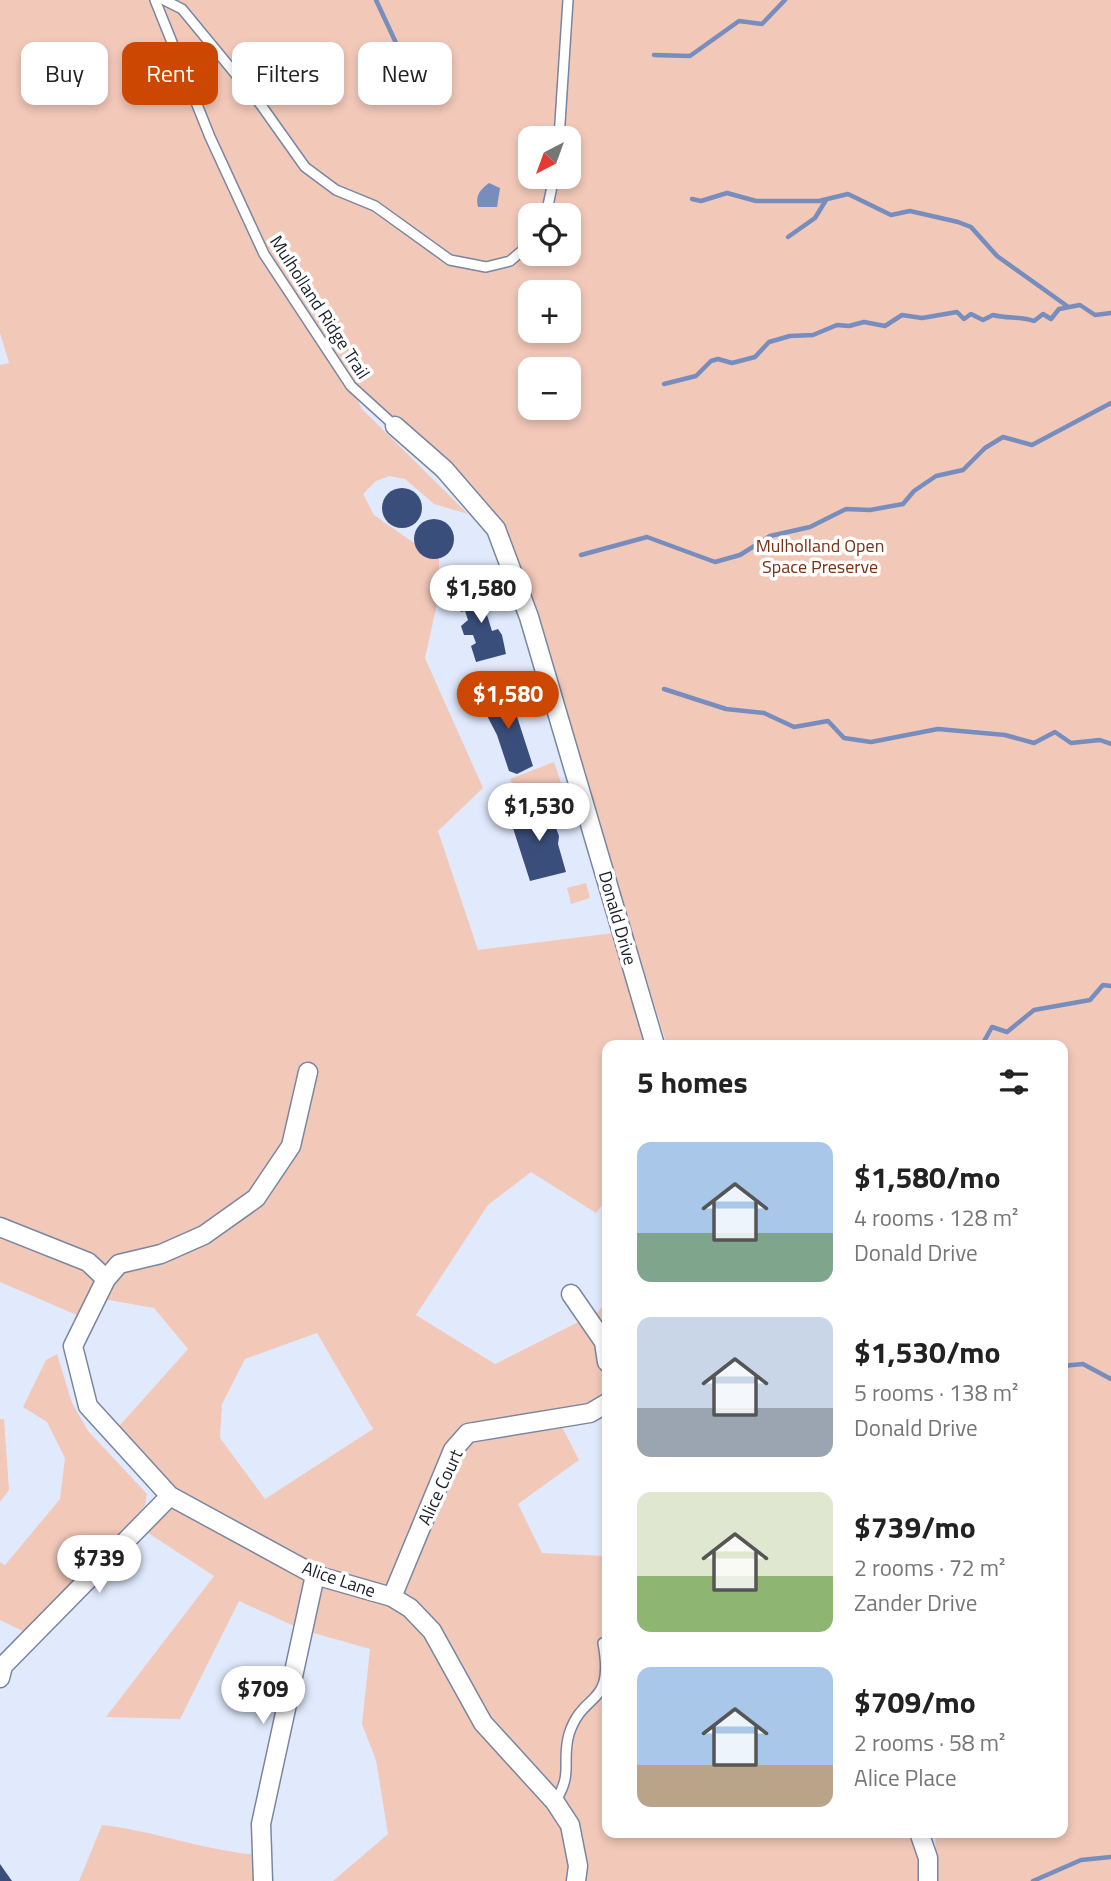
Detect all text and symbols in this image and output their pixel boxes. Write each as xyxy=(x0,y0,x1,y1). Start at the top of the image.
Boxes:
chip: Buy xyxy=(21,42,108,105)
chip: Rent xyxy=(122,42,218,105)
chip: Filters xyxy=(232,42,344,105)
chip: New xyxy=(358,42,452,105)
north arrow xyxy=(518,126,581,189)
map controls xyxy=(518,126,581,420)
button: locate xyxy=(518,203,581,266)
street label: Mulholland Ridge Trail xyxy=(263,230,377,384)
button: + xyxy=(518,280,581,343)
button: − xyxy=(518,357,581,420)
park label: Mulholland Open Space Preserve xyxy=(756,532,884,580)
pin: $1,580 xyxy=(424,566,538,625)
text: $1,580 xyxy=(446,570,516,605)
pin: $1,580 xyxy=(451,672,565,731)
text: $1,580 xyxy=(473,676,543,711)
pin: $1,530 xyxy=(482,784,596,843)
text: $1,530 xyxy=(504,788,574,823)
street label: Donald Drive xyxy=(592,868,644,968)
text: 5 homes xyxy=(637,1059,748,1105)
icon: filters xyxy=(995,1063,1033,1101)
text: $1,580/mo xyxy=(854,1154,1000,1200)
icon: home xyxy=(693,1170,777,1254)
text: 4 rooms · 128 m² xyxy=(854,1200,1018,1235)
text: Donald Drive xyxy=(854,1235,978,1270)
text: $1,530/mo xyxy=(854,1329,1000,1375)
icon: home xyxy=(693,1345,777,1429)
text: 5 rooms · 138 m² xyxy=(854,1375,1018,1410)
text: Donald Drive xyxy=(854,1410,978,1445)
street label: Alice Court xyxy=(411,1444,470,1529)
text: $739/mo xyxy=(854,1504,976,1550)
icon: home xyxy=(693,1520,777,1604)
pin: $739 xyxy=(58,1536,140,1595)
text: $739 xyxy=(73,1540,125,1575)
text: 2 rooms · 72 m² xyxy=(854,1550,1005,1585)
street label: Alice Lane xyxy=(299,1554,379,1604)
text: Zander Drive xyxy=(854,1585,977,1620)
pin: $709 xyxy=(222,1666,304,1726)
text: $709 xyxy=(237,1671,289,1706)
text: $709/mo xyxy=(854,1679,976,1725)
icon: home xyxy=(693,1695,777,1779)
text: 2 rooms · 58 m² xyxy=(854,1725,1005,1760)
text: Alice Place xyxy=(854,1760,957,1795)

